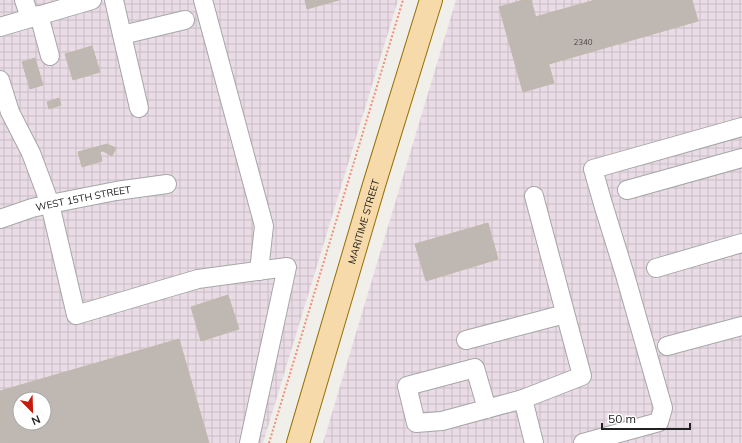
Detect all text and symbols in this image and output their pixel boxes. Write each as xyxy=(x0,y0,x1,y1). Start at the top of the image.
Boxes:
house number: 2340 xyxy=(573,37,593,47)
street label: MARITIME STREET xyxy=(345,177,382,265)
street label: WEST 15TH STREET xyxy=(34,183,132,214)
north arrow xyxy=(12,391,52,431)
scale bar xyxy=(602,405,690,431)
text: 50 m xyxy=(608,411,636,426)
text: N xyxy=(29,412,42,428)

